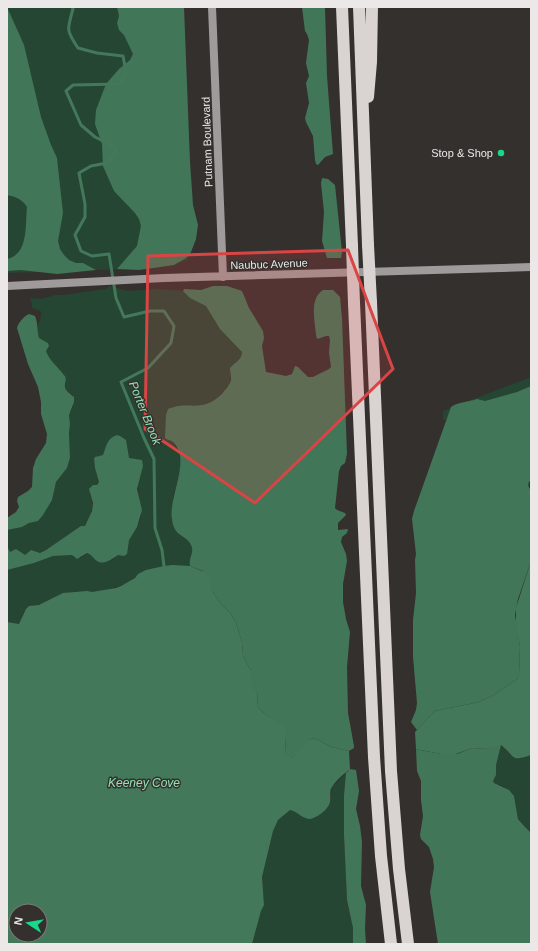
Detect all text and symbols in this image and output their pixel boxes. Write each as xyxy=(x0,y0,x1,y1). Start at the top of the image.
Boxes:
street label: Putnam Boulevard xyxy=(199,97,215,187)
place label: Stop & Shop xyxy=(431,147,493,159)
marker: Stop & Shop xyxy=(496,148,506,158)
street label: Naubuc Avenue xyxy=(230,257,308,271)
water label: Porter Brook xyxy=(126,379,164,448)
water label: Keeney Cove xyxy=(108,776,180,790)
north arrow xyxy=(8,903,48,943)
text: N xyxy=(12,916,25,926)

